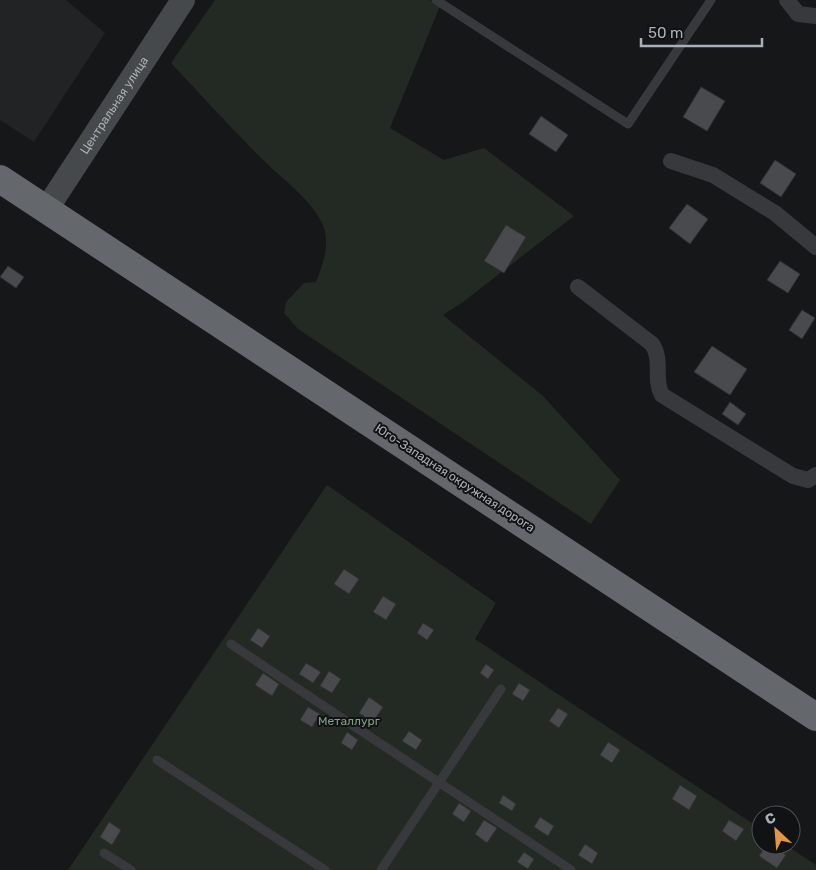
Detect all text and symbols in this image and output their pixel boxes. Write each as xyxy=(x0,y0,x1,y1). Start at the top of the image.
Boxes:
scale bar xyxy=(641,15,762,47)
text: 50 m xyxy=(648,24,683,42)
street label: Центральная улица xyxy=(77,54,151,157)
street label: Юго-Западная окружная дорога xyxy=(373,421,537,535)
park label: Металлург xyxy=(318,714,381,728)
north arrow xyxy=(751,805,801,855)
text: С xyxy=(762,809,779,829)

